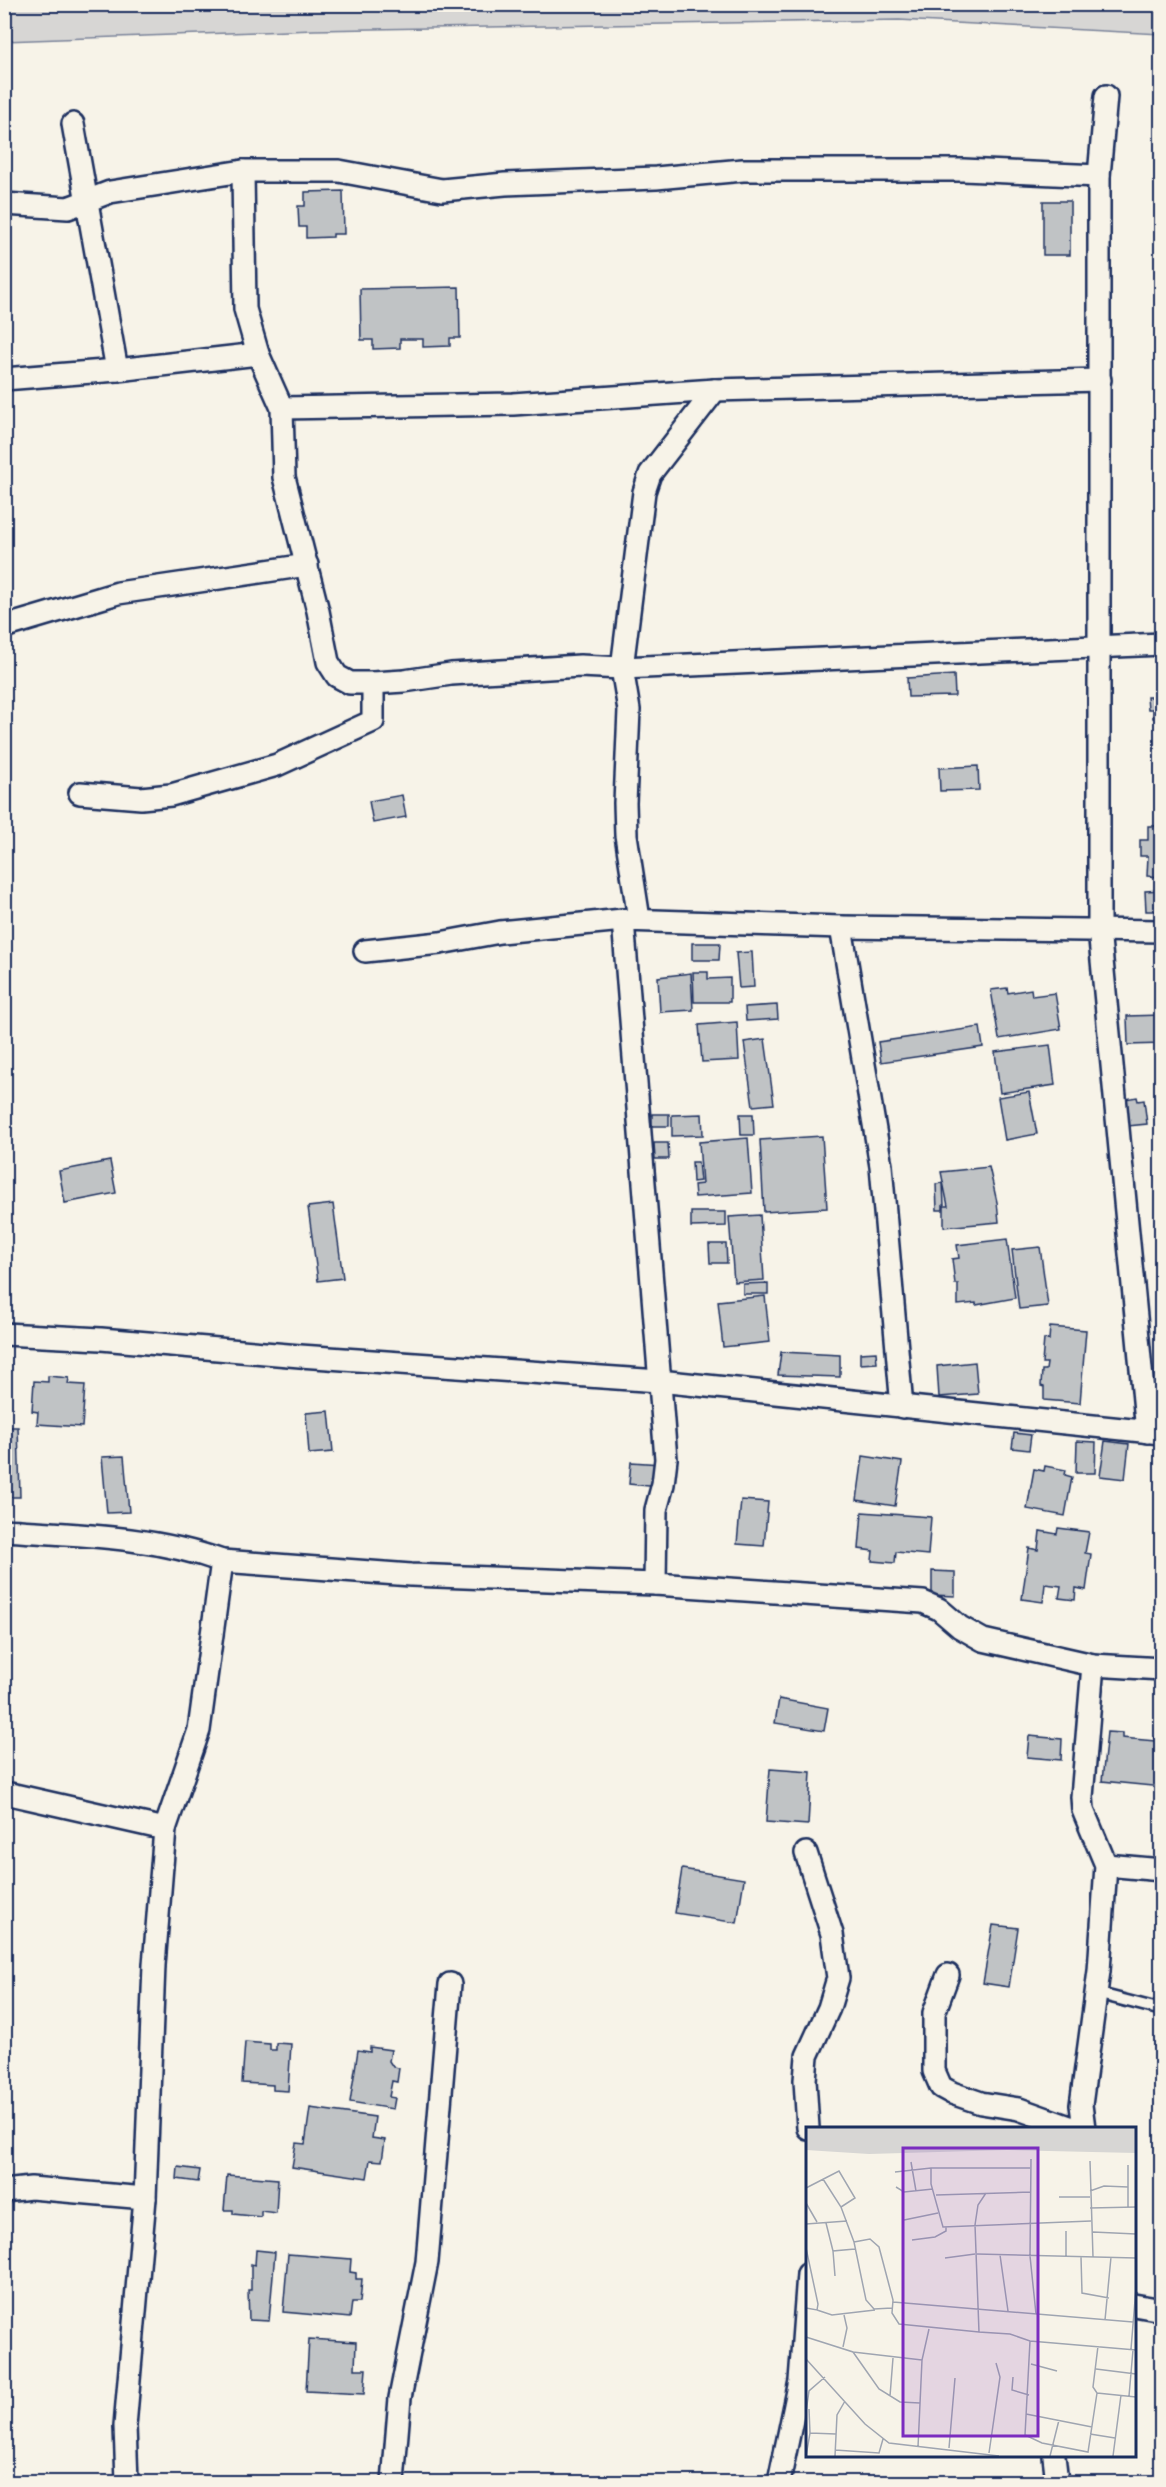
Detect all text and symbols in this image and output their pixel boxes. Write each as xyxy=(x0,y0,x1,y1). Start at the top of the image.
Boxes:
inset map xyxy=(806,2127,1136,2457)

